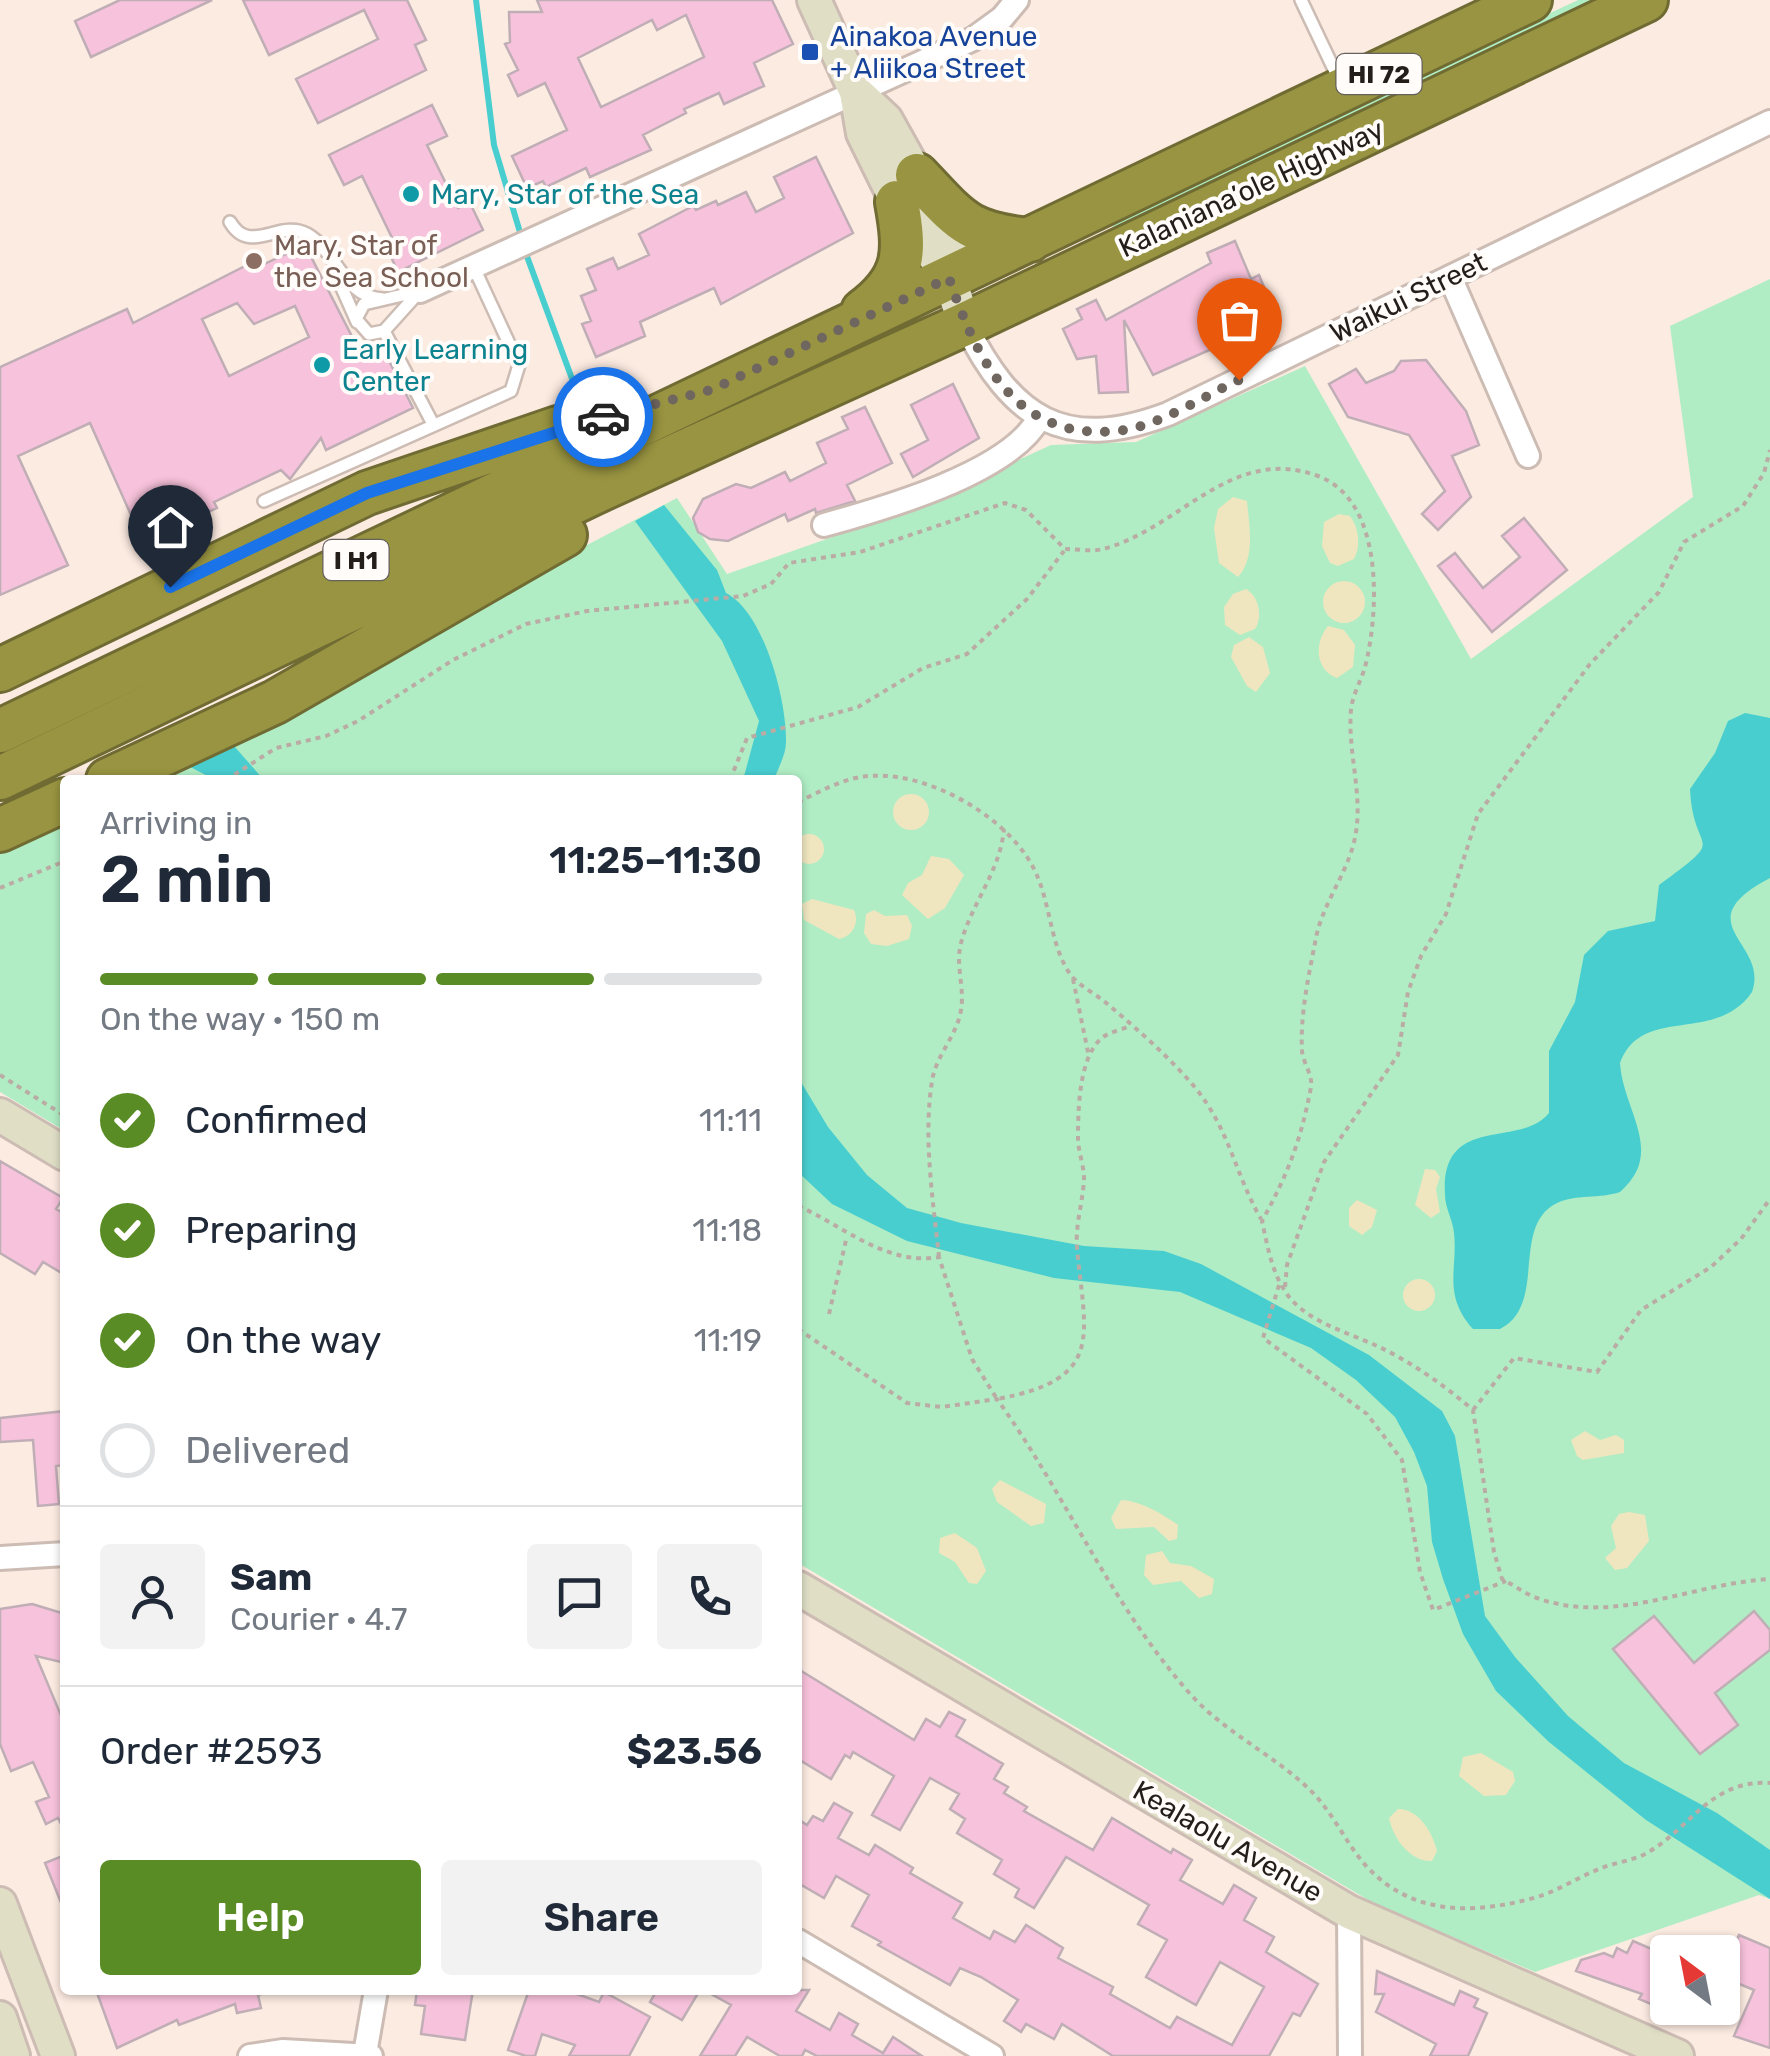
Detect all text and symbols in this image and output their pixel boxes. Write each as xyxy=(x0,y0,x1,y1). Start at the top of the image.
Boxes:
place label: Ainakoa Avenue + Aliikoa Street xyxy=(830,20,1037,85)
marker: Ainakoa Avenue + Aliikoa Street xyxy=(799,41,821,63)
road number: HI 72 xyxy=(1336,54,1422,94)
street label: Kalaniana’ole Highway xyxy=(1113,112,1389,264)
place label: Mary, Star of the Sea xyxy=(431,178,699,211)
marker: Mary, Star of the Sea xyxy=(400,183,422,205)
place label: Mary, Star of the Sea School xyxy=(274,229,469,294)
street label: Waikui Street xyxy=(1325,245,1492,350)
marker: Mary, Star of the Sea School xyxy=(243,250,265,272)
pin xyxy=(1197,278,1282,381)
icon: bag xyxy=(1212,293,1267,348)
place label: Early Learning Center xyxy=(342,333,528,398)
marker: Early Learning Center xyxy=(311,354,333,376)
courier xyxy=(553,367,653,467)
icon: car xyxy=(576,390,631,445)
pin xyxy=(128,485,213,588)
icon: home xyxy=(143,500,198,555)
road number: I H1 xyxy=(324,540,388,580)
text: Arriving in xyxy=(100,804,252,842)
text: 11:25–11:30 xyxy=(549,837,762,883)
text: 2 min xyxy=(100,841,274,918)
text: On the way · 150 m xyxy=(100,1000,380,1038)
icon: check xyxy=(100,1093,155,1148)
text: Confirmed xyxy=(185,1097,368,1143)
text: 11:11 xyxy=(699,1101,762,1139)
icon: check xyxy=(100,1203,155,1258)
text: Preparing xyxy=(185,1207,358,1253)
text: 11:18 xyxy=(692,1211,762,1249)
icon: check xyxy=(100,1313,155,1368)
text: On the way xyxy=(185,1317,381,1363)
text: 11:19 xyxy=(694,1321,762,1359)
text: Delivered xyxy=(185,1427,350,1473)
button: person xyxy=(100,1544,205,1649)
button: chat xyxy=(527,1544,632,1649)
button: phone xyxy=(657,1544,762,1649)
text: Sam xyxy=(230,1554,312,1600)
text: Courier · 4.7 xyxy=(230,1600,407,1638)
text: Order #2593 xyxy=(100,1728,323,1774)
text: $23.56 xyxy=(627,1728,762,1774)
street label: Kealaolu Avenue xyxy=(1127,1774,1328,1909)
button: Help xyxy=(100,1860,421,1975)
button: Share xyxy=(441,1860,762,1975)
north arrow xyxy=(1650,1935,1740,2025)
map controls xyxy=(1650,1935,1740,2025)

